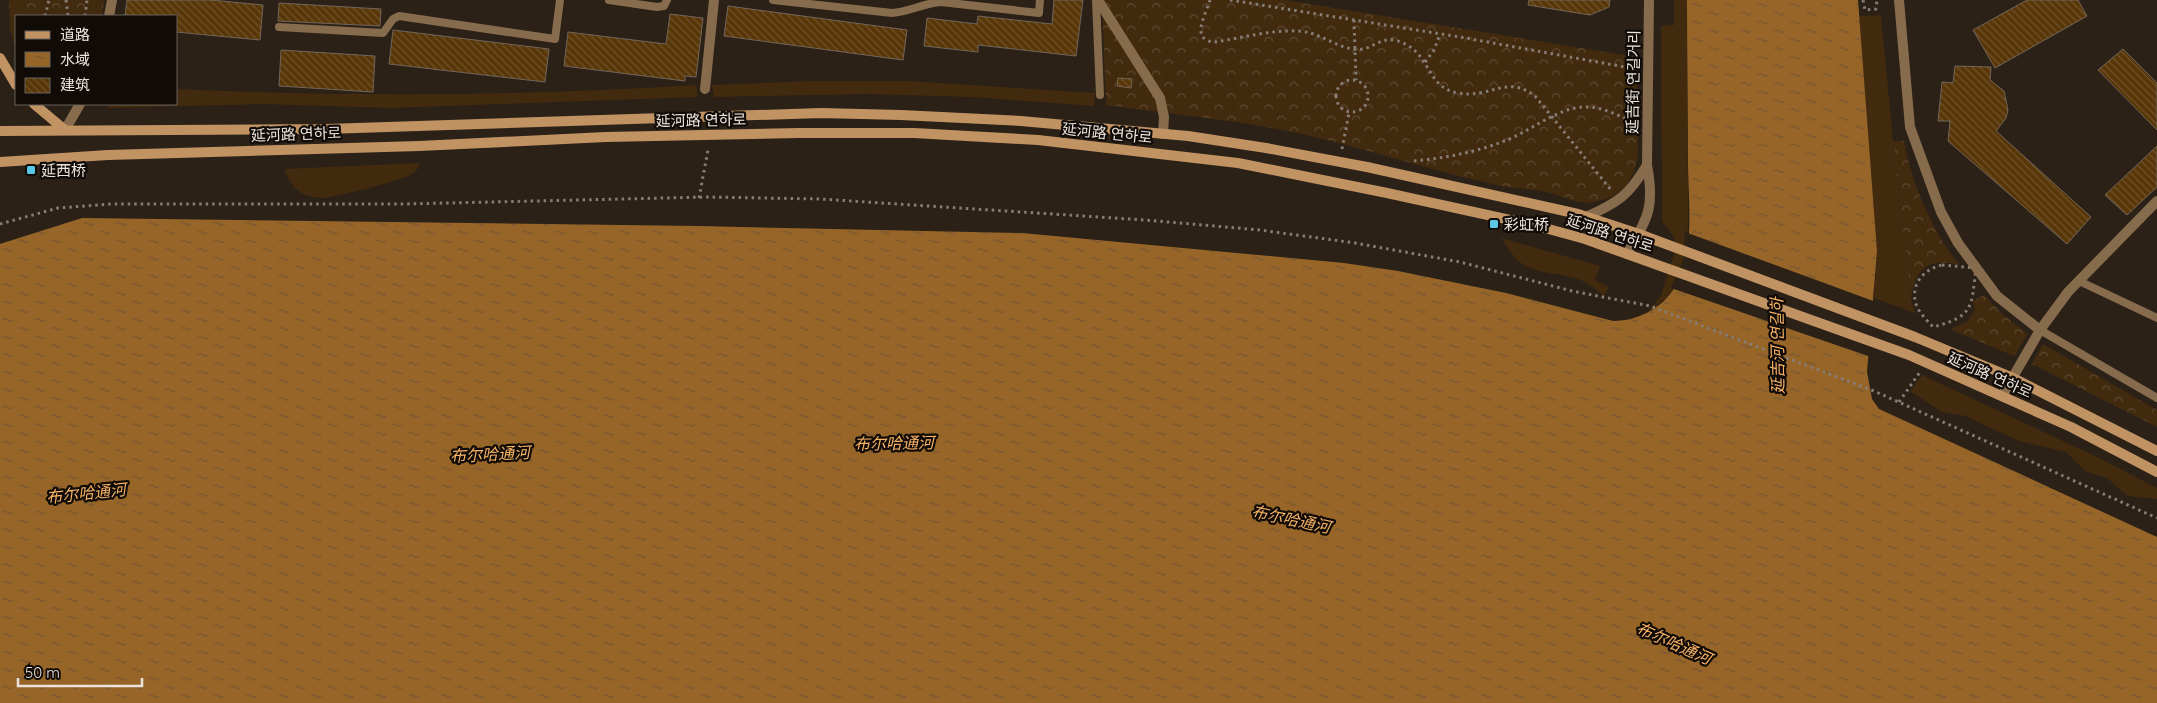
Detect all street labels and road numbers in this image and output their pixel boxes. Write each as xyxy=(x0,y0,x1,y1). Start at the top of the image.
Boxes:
street label: 延吉街 연길거리 xyxy=(1623,30,1643,134)
street label: 延河路 연하로 xyxy=(656,110,746,130)
street label: 延河路 연하로 xyxy=(1061,119,1153,147)
street label: 延河路 연하로 xyxy=(250,123,342,145)
street label: 延河路 연하로 xyxy=(1564,210,1656,256)
street label: 延河路 연하로 xyxy=(1945,348,2035,402)

